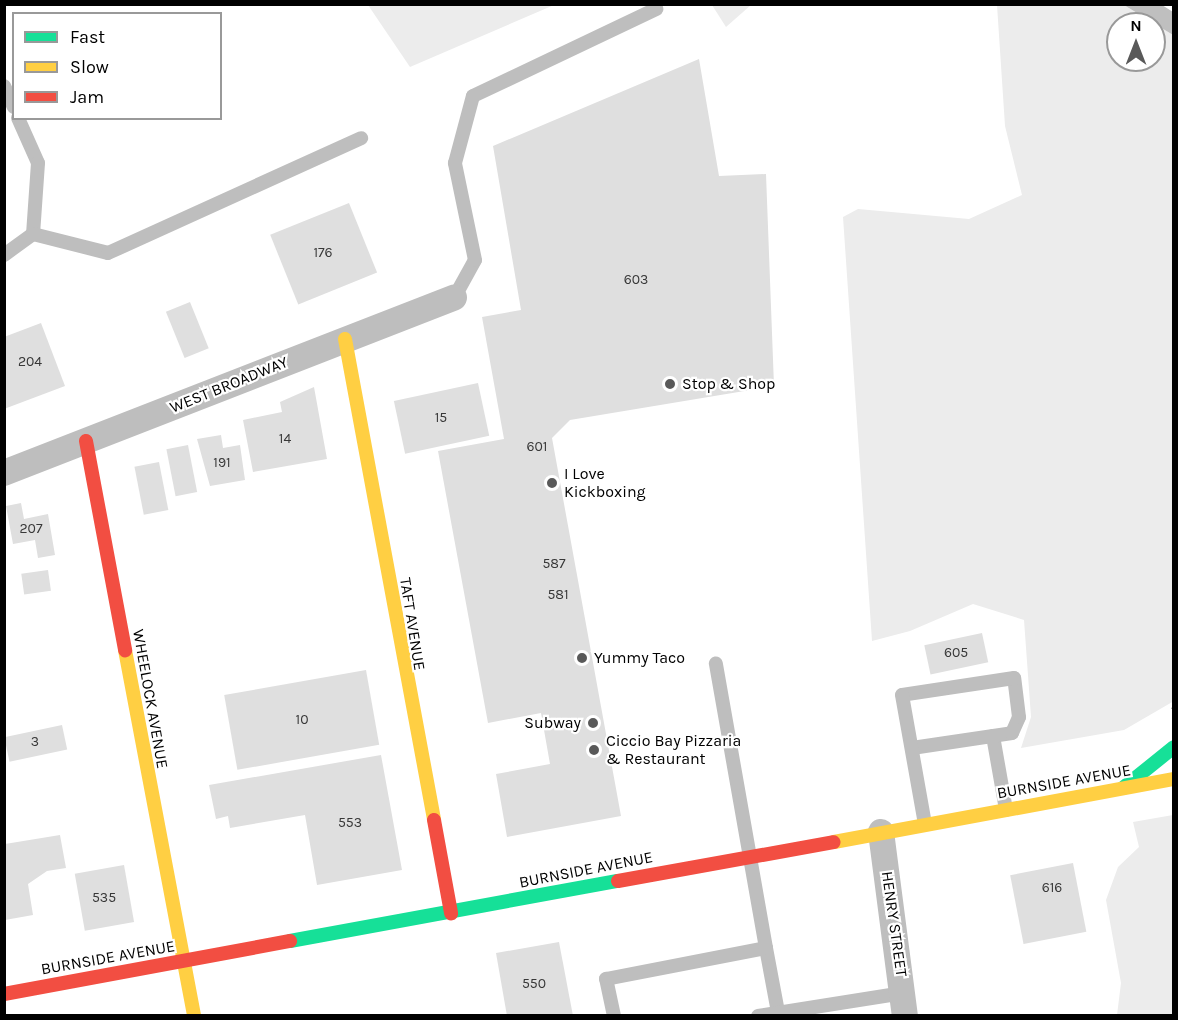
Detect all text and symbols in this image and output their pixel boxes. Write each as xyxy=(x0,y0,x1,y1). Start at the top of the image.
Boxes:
legend xyxy=(12,12,222,120)
north arrow xyxy=(1106,12,1166,72)
text: N xyxy=(1130,16,1142,35)
text: Fast xyxy=(70,26,105,48)
text: Slow xyxy=(70,56,109,78)
text: Jam xyxy=(70,86,104,108)
house number: 176 xyxy=(313,245,333,261)
house number: 603 xyxy=(624,272,648,288)
street label: WEST BROADWAY xyxy=(167,353,291,417)
house number: 204 xyxy=(18,354,42,370)
place label: Stop & Shop xyxy=(682,374,775,394)
marker: Stop & Shop xyxy=(663,377,677,391)
house number: 15 xyxy=(435,410,447,426)
house number: 14 xyxy=(279,431,291,447)
house number: 601 xyxy=(527,439,547,455)
house number: 191 xyxy=(213,455,231,471)
place label: I Love Kickboxing xyxy=(564,464,646,502)
marker: I Love Kickboxing xyxy=(545,476,559,490)
house number: 207 xyxy=(20,521,42,537)
house number: 587 xyxy=(542,556,566,572)
street label: TAFT AVENUE xyxy=(395,576,429,672)
house number: 581 xyxy=(547,587,569,603)
street label: WHEELOCK AVENUE xyxy=(128,628,172,770)
house number: 605 xyxy=(944,645,968,661)
place label: Yummy Taco xyxy=(594,648,685,668)
marker: Yummy Taco xyxy=(575,651,589,665)
house number: 10 xyxy=(296,712,308,728)
place label: Subway xyxy=(524,713,581,733)
marker: Subway xyxy=(586,716,600,730)
place label: Ciccio Bay Pizzaria & Restaurant xyxy=(606,731,741,769)
house number: 3 xyxy=(31,734,39,750)
marker: Ciccio Bay Pizzaria & Restaurant xyxy=(587,743,601,757)
street label: BURNSIDE AVENUE xyxy=(995,761,1133,803)
house number: 553 xyxy=(338,815,362,831)
street label: BURNSIDE AVENUE xyxy=(518,848,654,892)
street label: HENRY STREET xyxy=(877,870,911,978)
house number: 616 xyxy=(1042,880,1062,896)
house number: 535 xyxy=(92,890,116,906)
street label: BURNSIDE AVENUE xyxy=(39,937,177,979)
house number: 550 xyxy=(522,976,546,992)

